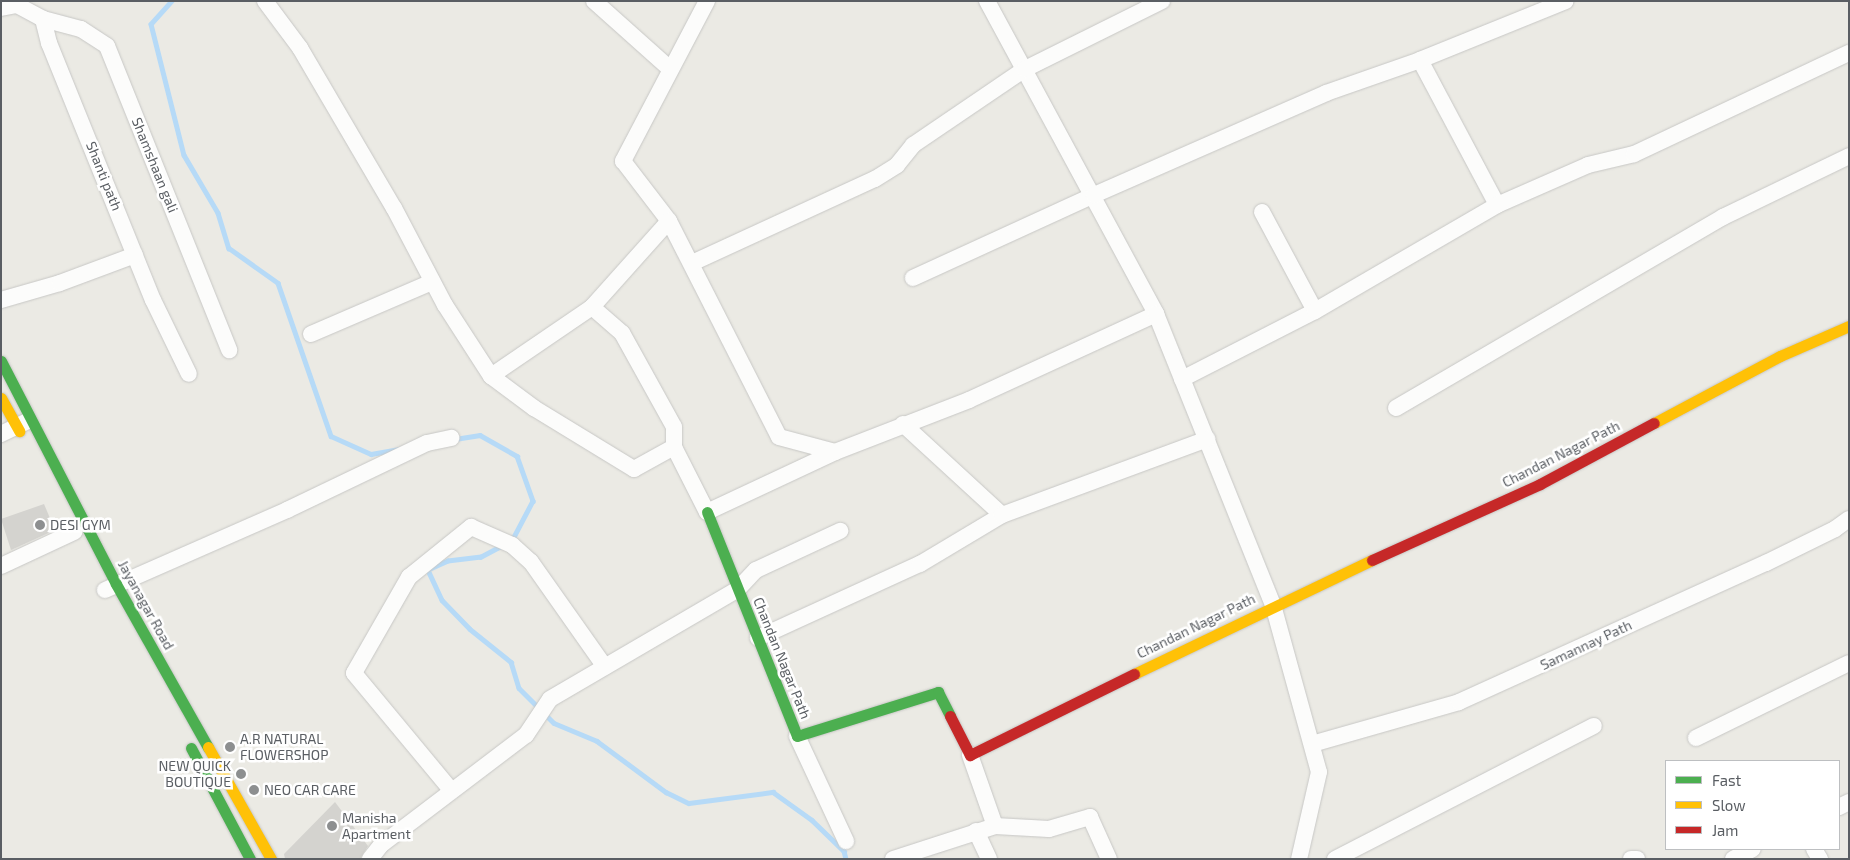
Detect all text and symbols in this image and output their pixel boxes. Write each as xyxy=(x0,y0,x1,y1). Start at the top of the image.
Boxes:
street label: Shamshaan gali xyxy=(128,115,182,215)
street label: Shanti path xyxy=(83,139,125,213)
street label: Chandan Nagar Path xyxy=(1499,417,1623,491)
place label: DESI GYM xyxy=(50,517,111,533)
marker: DESI GYM xyxy=(34,519,46,531)
street label: Jayanagar Road xyxy=(114,557,178,653)
street label: Chandan Nagar Path xyxy=(1134,590,1258,662)
street label: Chandan Nagar Path xyxy=(750,595,814,721)
street label: Samannay Path xyxy=(1537,616,1635,674)
place label: A.R NATURAL FLOWERSHOP xyxy=(240,731,328,764)
marker: A.R NATURAL FLOWERSHOP xyxy=(224,741,236,753)
place label: NEW QUICK BOUTIQUE xyxy=(158,758,231,790)
legend xyxy=(1665,760,1840,850)
marker: NEW QUICK BOUTIQUE xyxy=(235,768,247,780)
text: Fast xyxy=(1712,771,1741,789)
place label: NEO CAR CARE xyxy=(264,782,356,798)
marker: NEO CAR CARE xyxy=(248,784,260,796)
text: Slow xyxy=(1712,796,1746,814)
place label: Manisha Apartment xyxy=(342,810,411,842)
marker: Manisha Apartment xyxy=(326,820,338,832)
text: Jam xyxy=(1712,821,1738,839)

